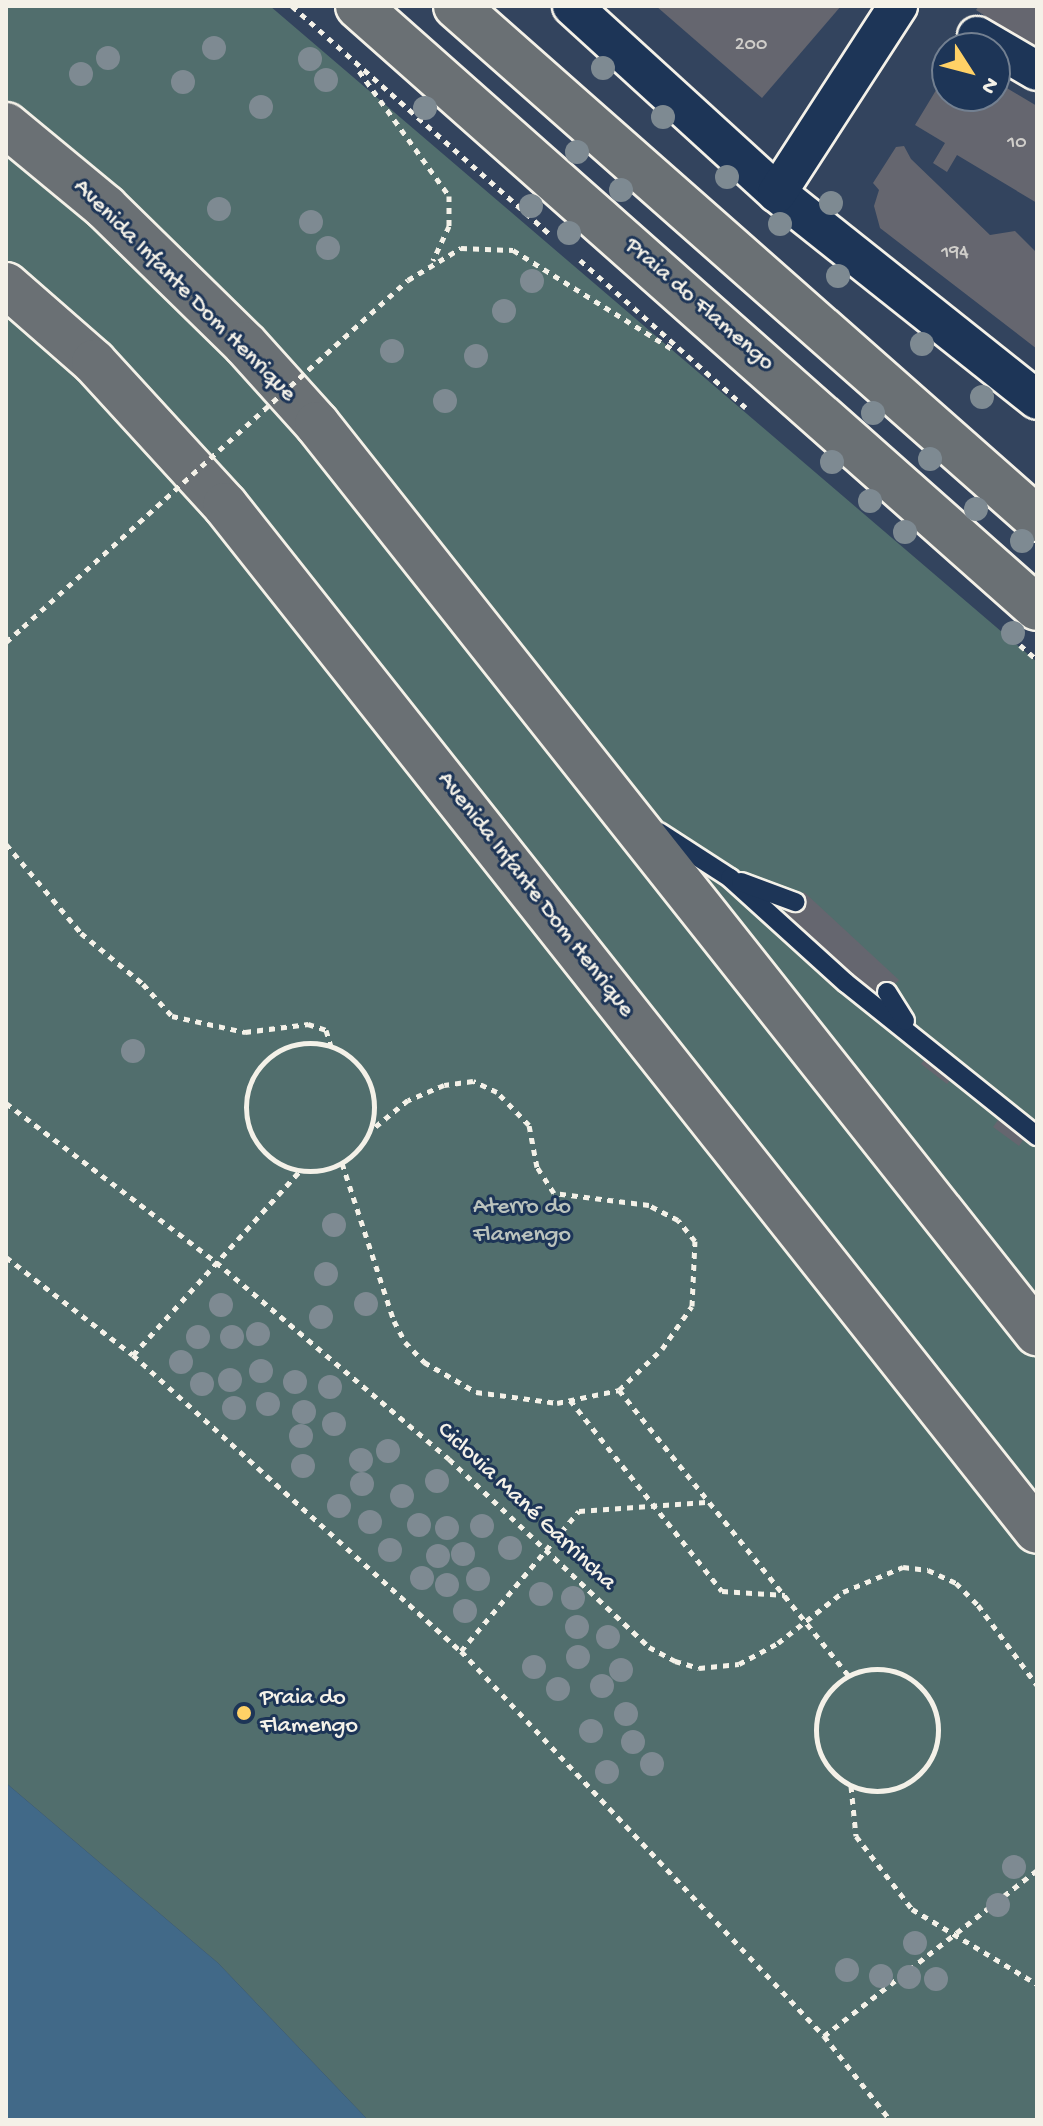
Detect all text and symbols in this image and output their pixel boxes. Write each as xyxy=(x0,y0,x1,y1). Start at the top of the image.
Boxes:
north arrow xyxy=(931,32,1011,112)
house number: 200 xyxy=(735,33,767,57)
text: N xyxy=(974,71,1004,98)
house number: 10 xyxy=(1007,131,1027,155)
street label: Avenida Infante Dom Henrique xyxy=(66,173,302,409)
street label: Praia do Flamengo xyxy=(618,232,780,378)
house number: 194 xyxy=(941,241,969,265)
street label: Avenida Infante Dom Henrique xyxy=(430,766,640,1024)
park label: Aterro do Flamengo xyxy=(473,1194,571,1250)
street label: Ciclovia Mané Garrincha xyxy=(430,1416,622,1598)
place label: Praia do Flamengo xyxy=(260,1685,358,1741)
marker: Praia do Flamengo xyxy=(235,1704,253,1722)

